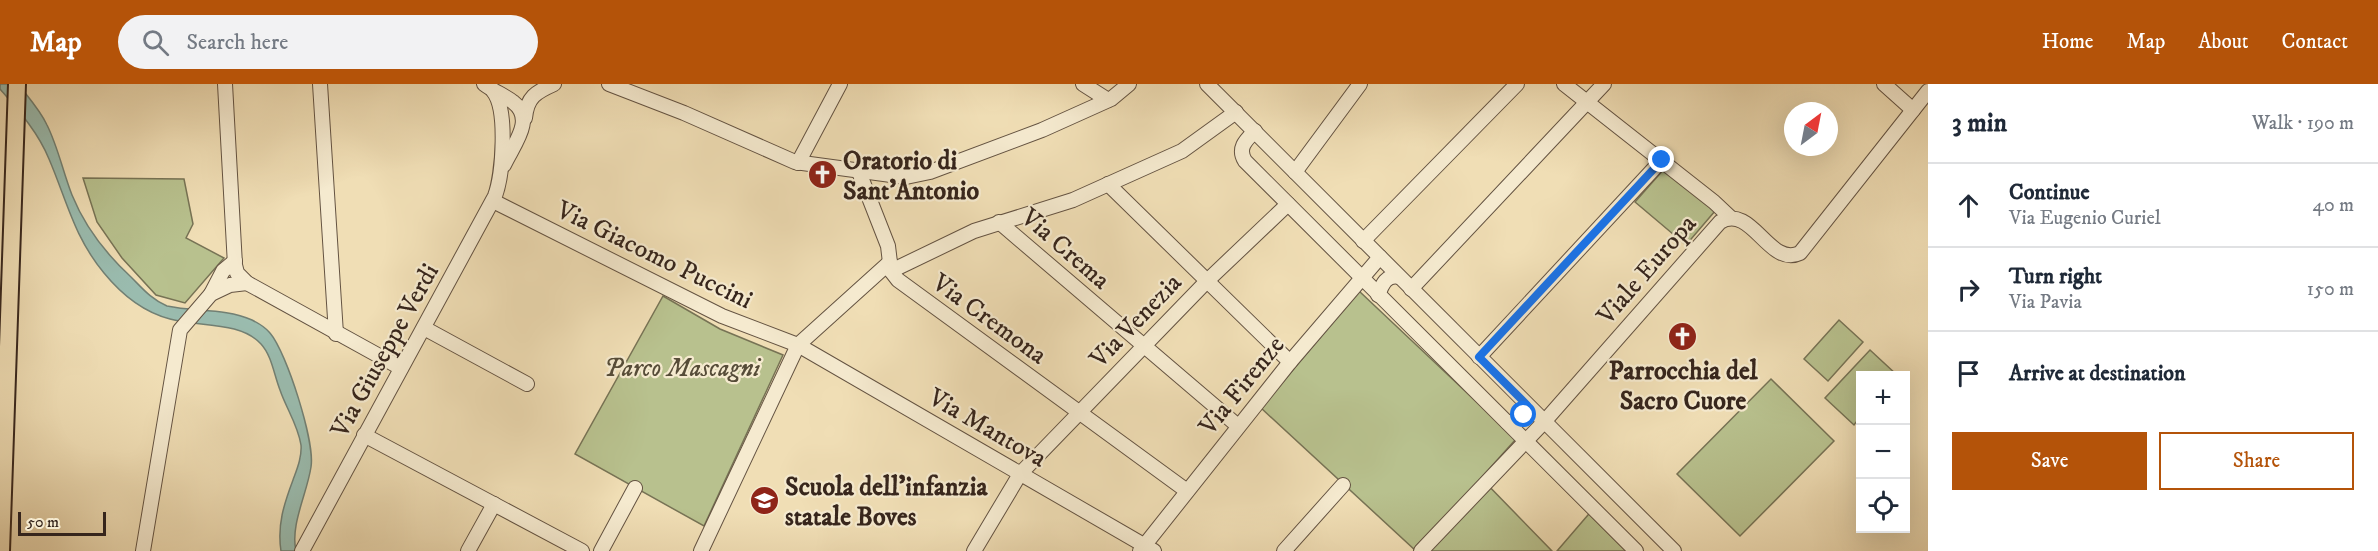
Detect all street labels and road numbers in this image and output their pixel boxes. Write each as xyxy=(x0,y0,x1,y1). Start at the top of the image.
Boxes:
street label: Via Giacomo Puccini xyxy=(550,193,758,317)
street label: Via Crema xyxy=(1013,201,1117,297)
street label: Viale Europa xyxy=(1590,208,1704,333)
street label: Via Giuseppe Verdi xyxy=(323,258,447,444)
street label: Via Cremona xyxy=(924,266,1053,372)
street label: Via Venezia xyxy=(1082,267,1189,376)
street label: Via Firenze xyxy=(1191,330,1292,443)
street label: Via Mantova xyxy=(921,381,1052,475)

